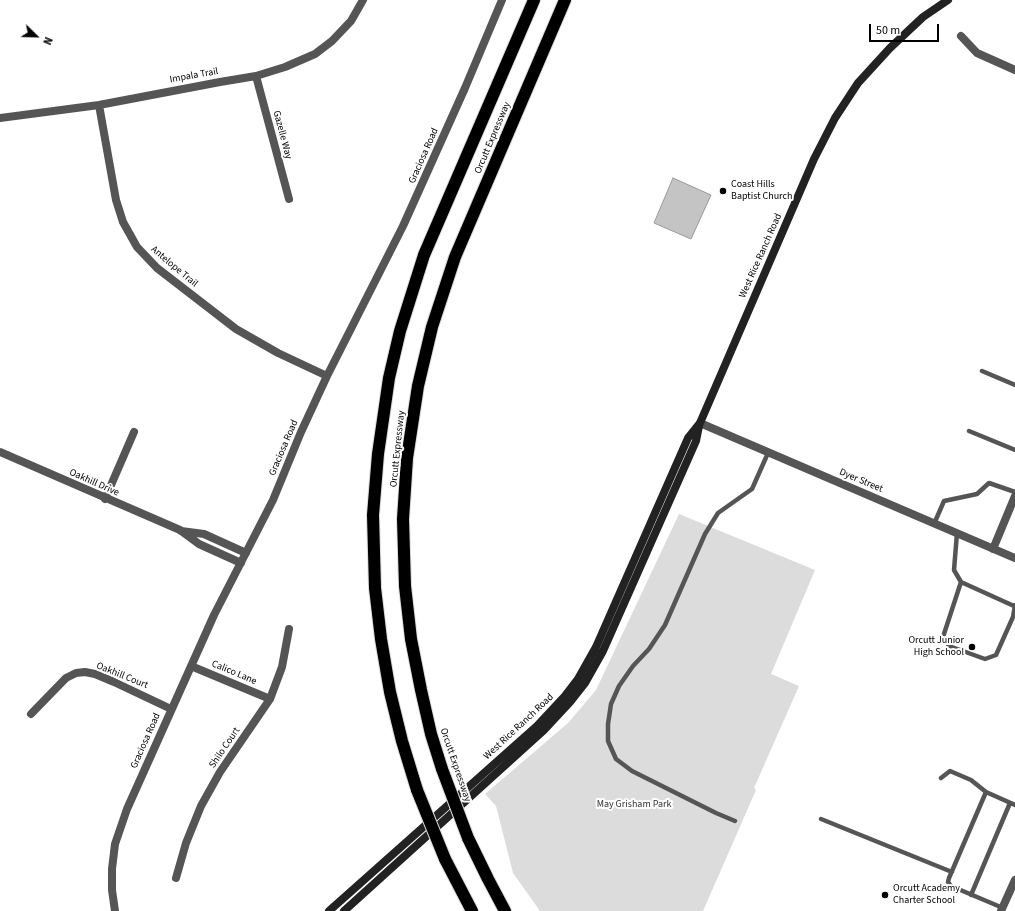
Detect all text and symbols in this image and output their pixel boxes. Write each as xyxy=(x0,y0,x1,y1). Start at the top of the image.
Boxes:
north arrow xyxy=(16,16,56,56)
scale bar xyxy=(871,16,941,42)
text: 50 m xyxy=(876,22,900,39)
text: N xyxy=(39,35,56,47)
street label: Impala Trail xyxy=(169,66,219,86)
street label: Orcutt Expressway xyxy=(472,100,514,176)
street label: Gazelle Way xyxy=(270,109,294,161)
street label: Graciosa Road xyxy=(406,126,442,186)
place label: Coast Hills Baptist Church xyxy=(731,179,792,202)
marker: Coast Hills Baptist Church xyxy=(718,186,728,196)
street label: West Rice Ranch Road xyxy=(737,212,785,300)
street label: Antelope Trail xyxy=(148,244,200,290)
street label: Orcutt Expressway xyxy=(388,410,408,488)
street label: Graciosa Road xyxy=(267,418,301,478)
street label: Dyer Street xyxy=(837,466,885,496)
street label: Oakhill Drive xyxy=(67,467,121,499)
place label: Orcutt Junior High School xyxy=(908,635,964,658)
marker: Orcutt Junior High School xyxy=(967,642,977,652)
street label: Calico Lane xyxy=(210,658,258,688)
street label: Oakhill Court xyxy=(94,660,150,692)
street label: West Rice Ranch Road xyxy=(482,691,556,763)
street label: Graciosa Road xyxy=(128,711,164,771)
street label: Shilo Court xyxy=(207,725,243,771)
street label: Orcutt Expressway xyxy=(437,727,473,803)
park label: May Grisham Park xyxy=(597,799,671,811)
place label: Orcutt Academy Charter School xyxy=(893,883,960,906)
marker: Orcutt Academy Charter School xyxy=(880,890,890,900)

